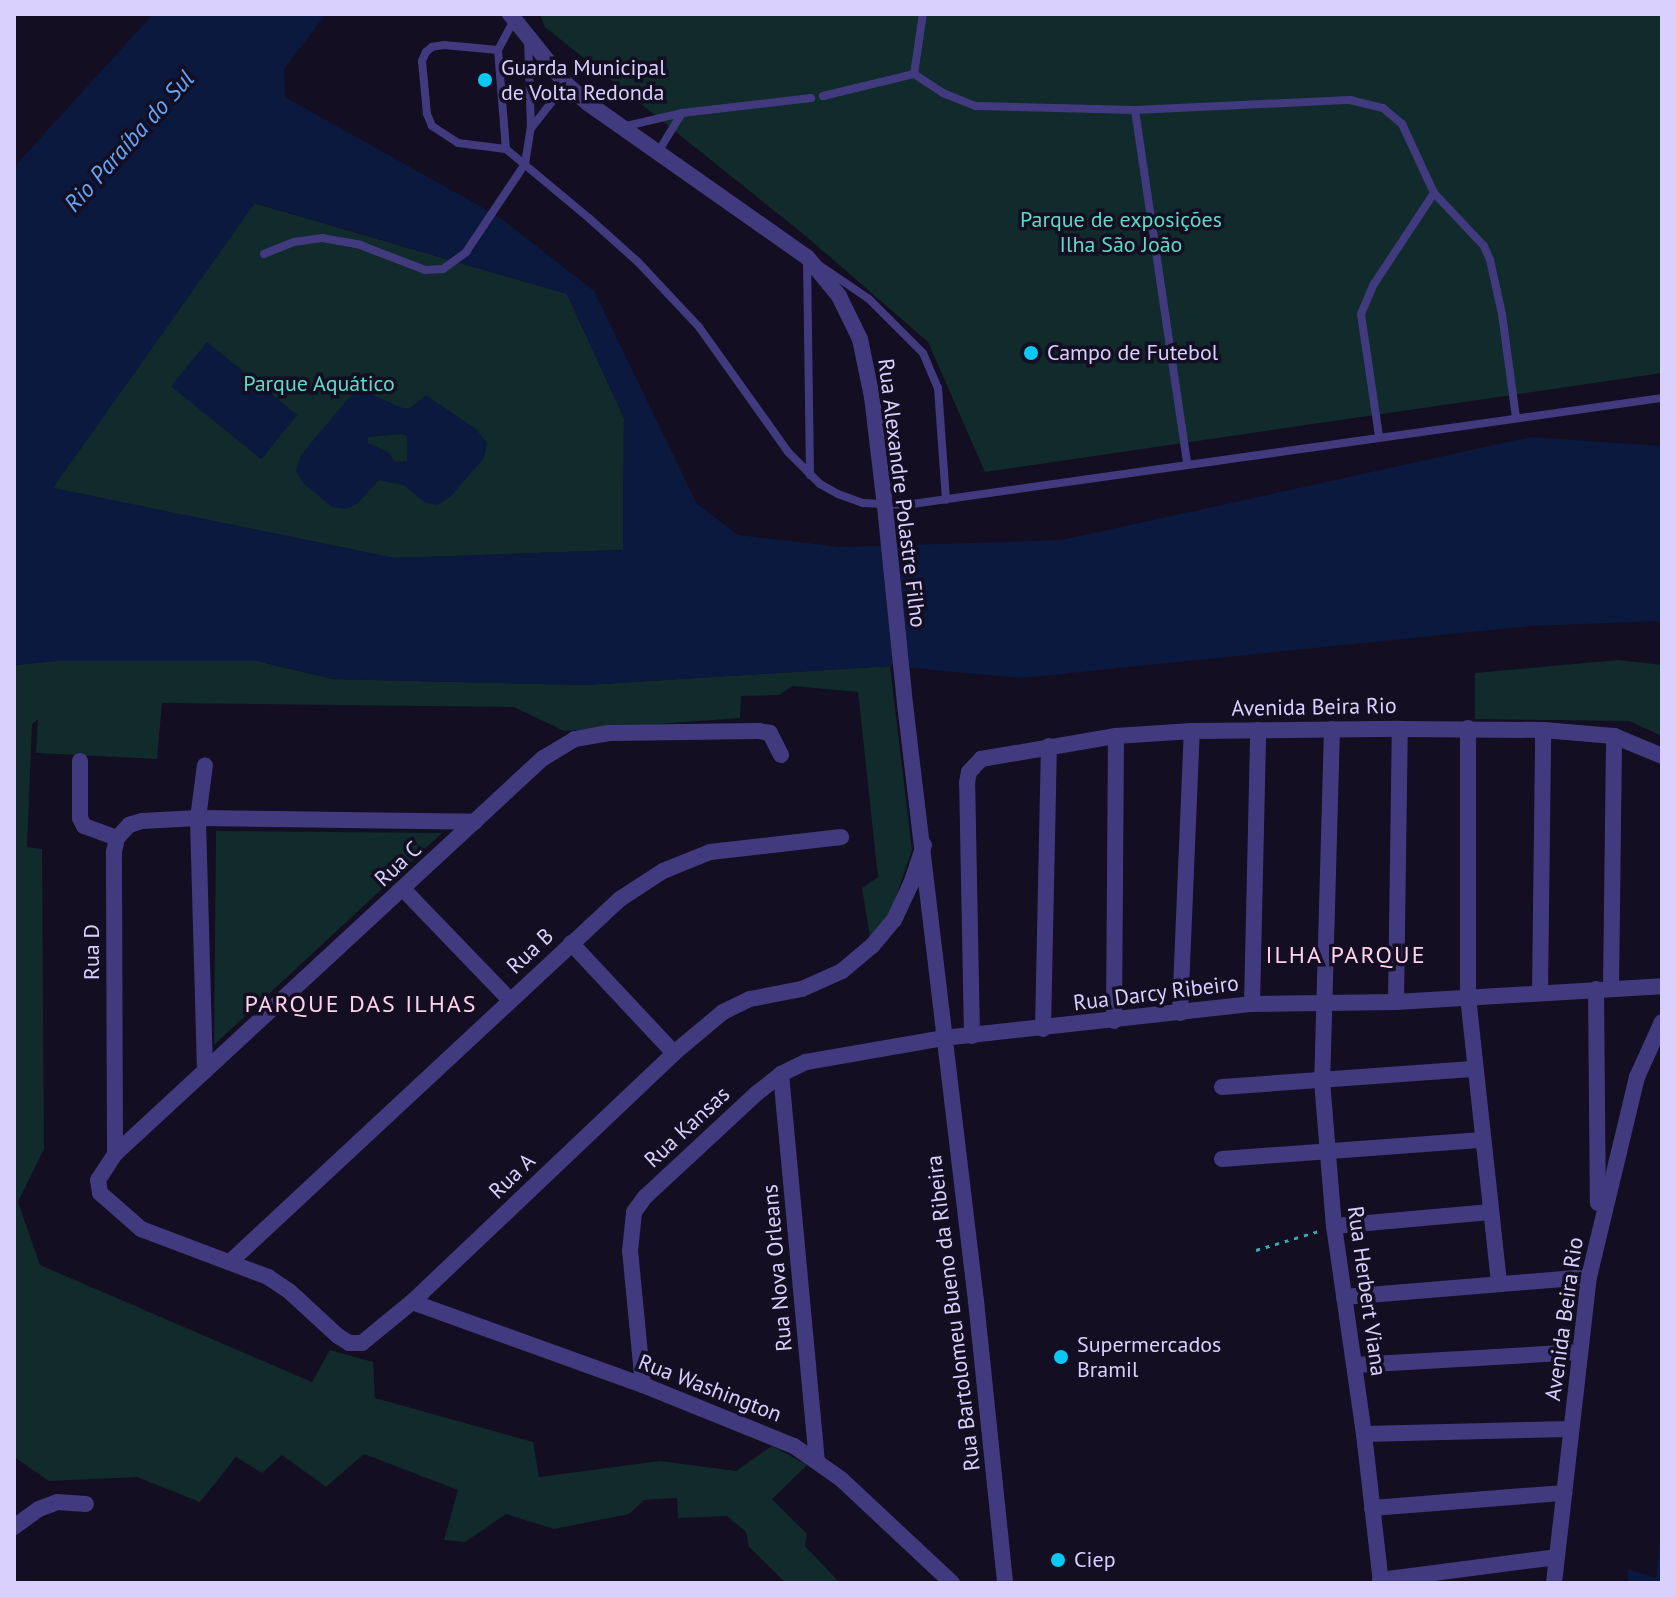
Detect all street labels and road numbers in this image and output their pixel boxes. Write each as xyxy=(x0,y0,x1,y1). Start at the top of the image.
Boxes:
street label: Rua Alexandre Polastre Filho xyxy=(872,357,932,629)
street label: Avenida Beira Rio xyxy=(1231,692,1397,722)
street label: Rua C xyxy=(369,836,427,892)
street label: Rua B xyxy=(501,923,559,979)
street label: Rua D xyxy=(79,924,105,980)
street label: Rua Darcy Ribeiro xyxy=(1071,970,1241,1016)
street label: Rua Kansas xyxy=(639,1081,735,1173)
street label: Rua A xyxy=(483,1148,541,1204)
street label: Rua Bartolomeu Bueno da Ribeira xyxy=(921,1154,985,1472)
street label: Rua Nova Orleans xyxy=(757,1183,797,1353)
street label: Rua Herbert Viana xyxy=(1342,1204,1392,1378)
street label: Avenida Beira Rio xyxy=(1539,1235,1589,1403)
street label: Rua Washington xyxy=(634,1348,786,1428)

